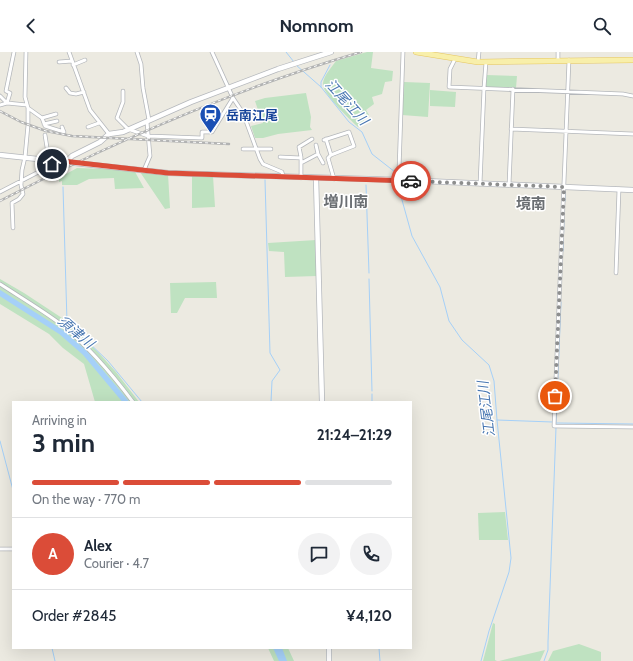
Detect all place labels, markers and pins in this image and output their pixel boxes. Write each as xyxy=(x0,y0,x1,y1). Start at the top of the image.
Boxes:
station icon: 岳南江尾 xyxy=(197,102,223,135)
place label: 岳南江尾 xyxy=(226,107,278,123)
pin xyxy=(35,147,69,181)
pin xyxy=(538,379,572,413)

